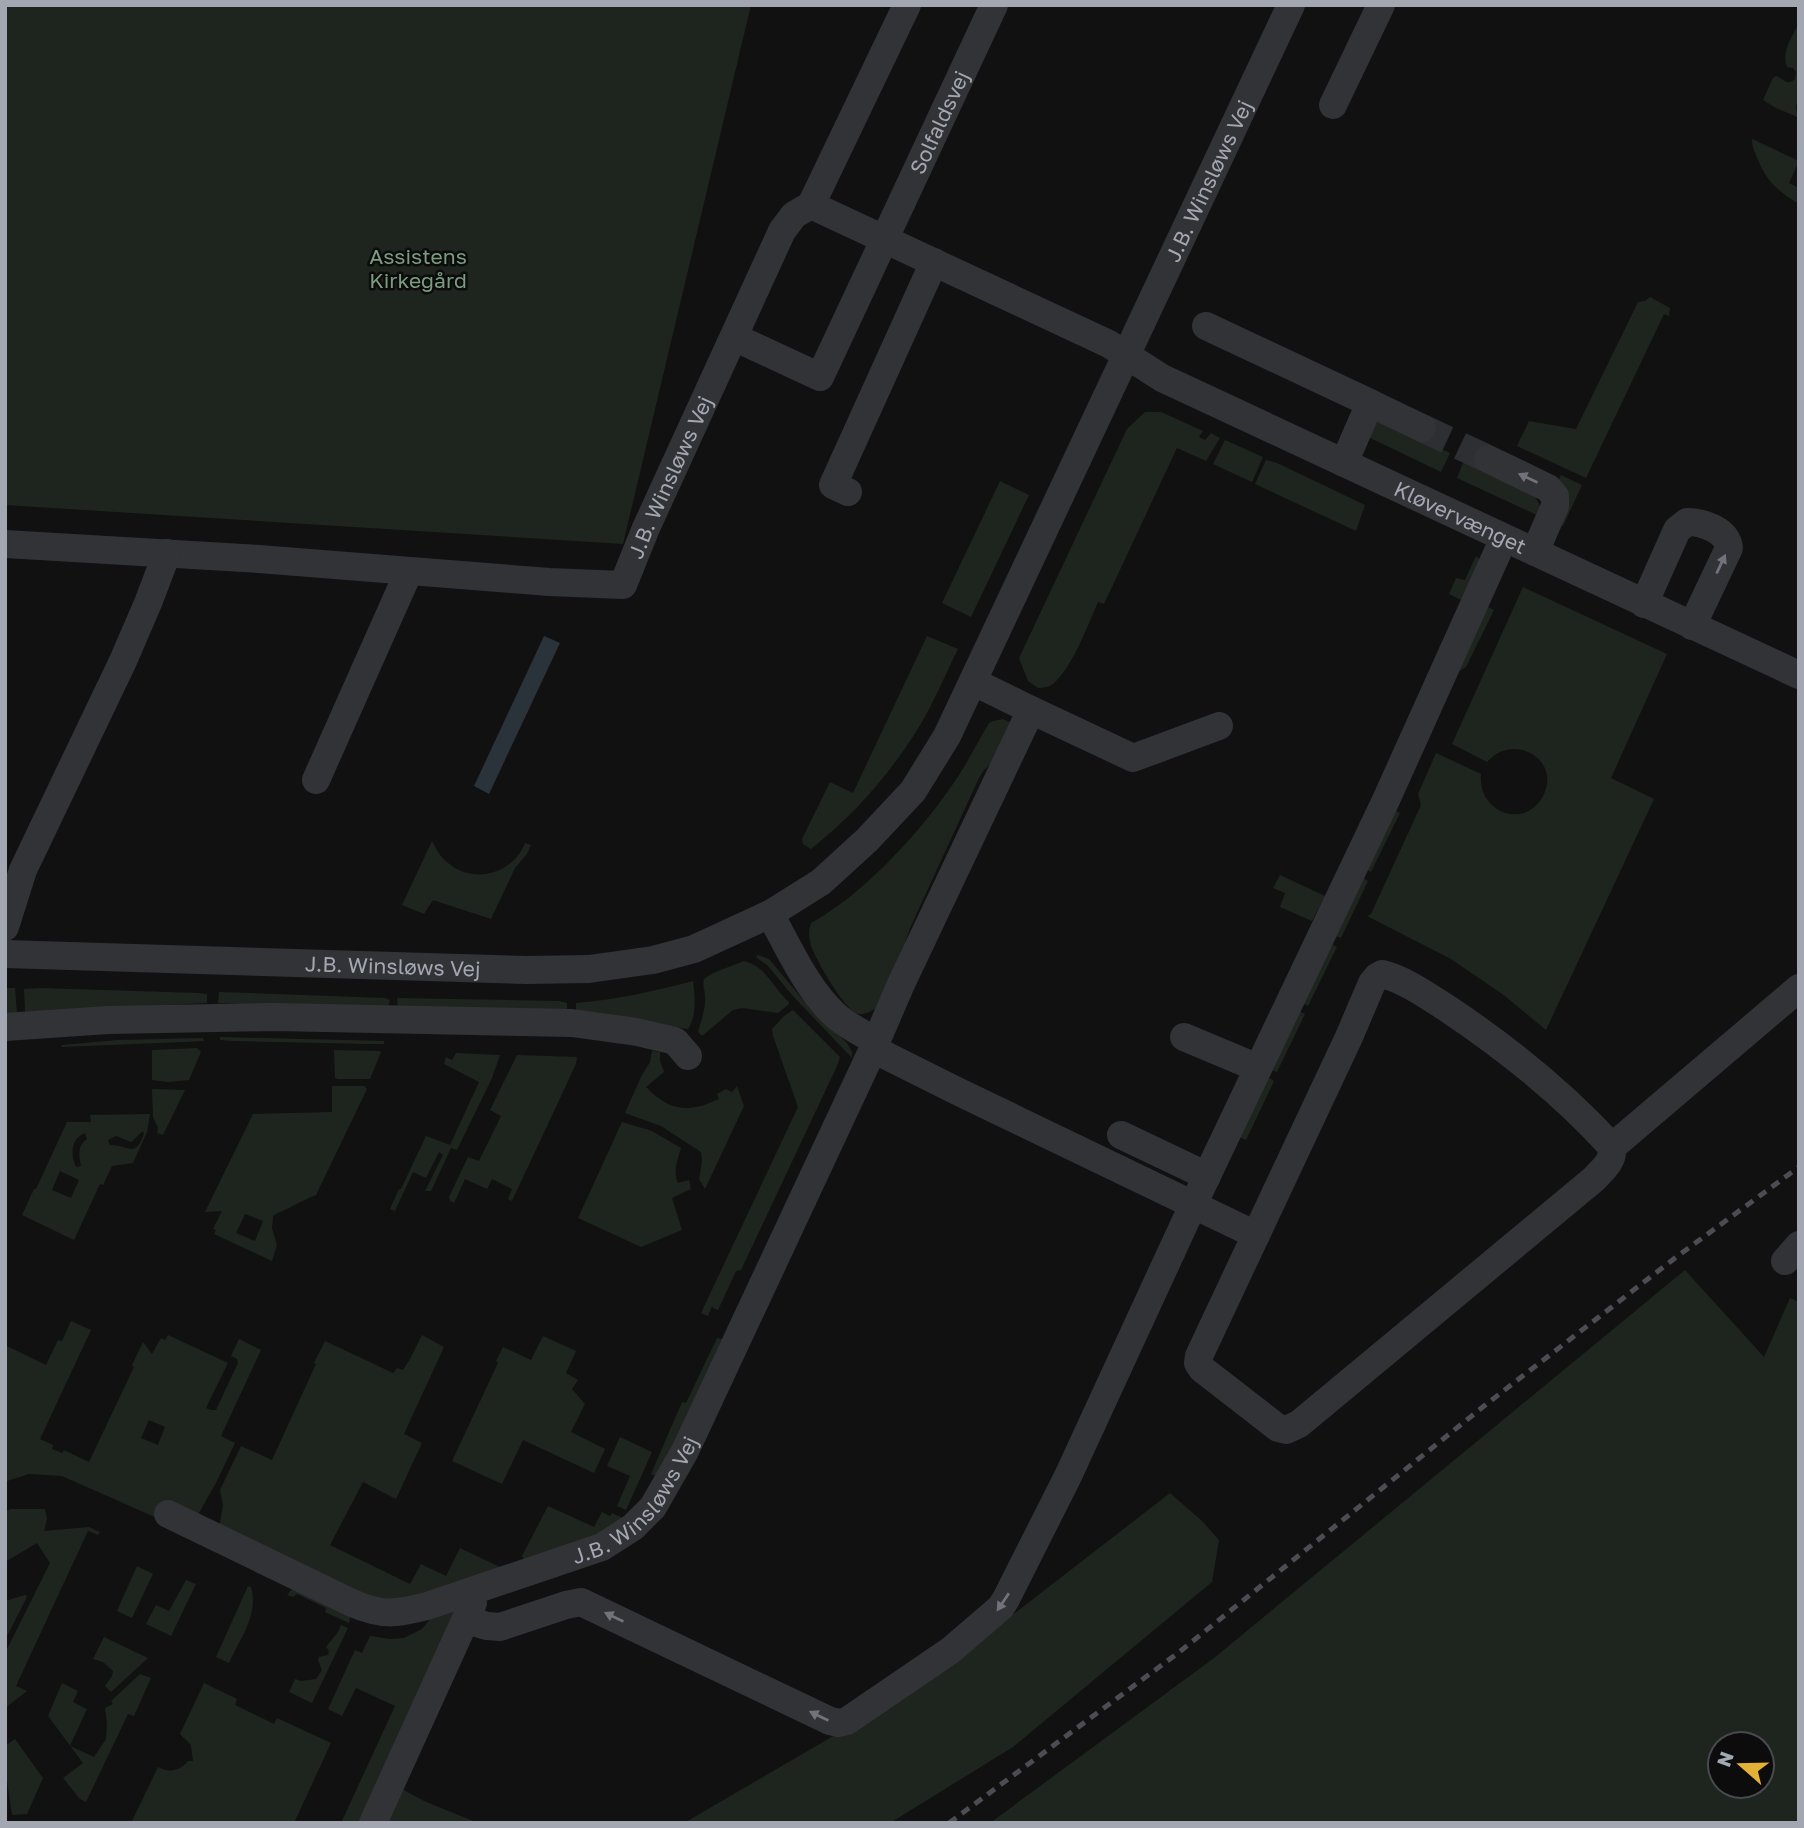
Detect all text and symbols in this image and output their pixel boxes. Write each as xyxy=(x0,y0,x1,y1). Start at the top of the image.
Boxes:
street label: Solfaldsvej xyxy=(904,66,974,178)
street label: J.B. Winsløws Vej xyxy=(1159,96,1257,266)
park label: Assistens Kirkegård xyxy=(369,243,467,293)
street label: J.B. Winsløws Vej xyxy=(622,392,718,562)
one-way arrow xyxy=(1518,473,1538,484)
street label: Kløvervænget xyxy=(1390,475,1531,559)
one-way arrow xyxy=(1716,554,1727,575)
street label: J.B. Winsløws Vej xyxy=(305,950,481,982)
street label: J.B. Winsløws Vej xyxy=(569,1432,703,1569)
one-way arrow xyxy=(996,1593,1010,1611)
one-way arrow xyxy=(604,1611,624,1623)
one-way arrow xyxy=(809,1710,829,1721)
north arrow xyxy=(1706,1730,1776,1800)
text: N xyxy=(1711,1748,1738,1770)

